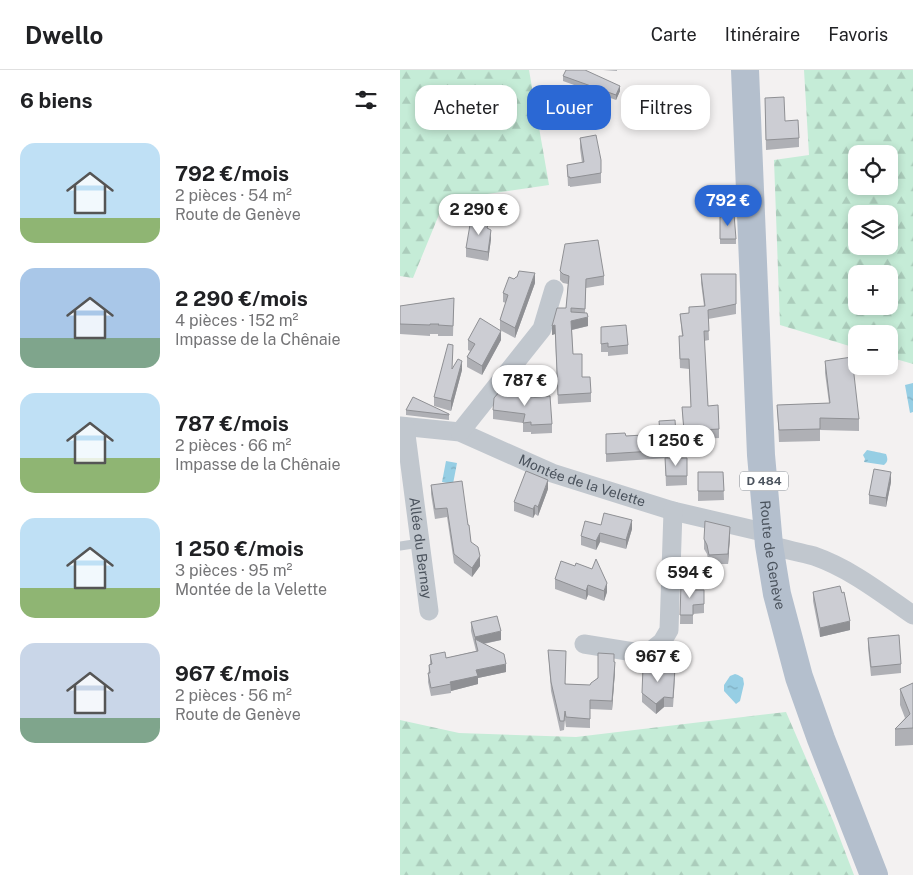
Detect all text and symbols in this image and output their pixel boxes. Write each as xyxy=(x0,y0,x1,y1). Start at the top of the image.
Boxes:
text: Dwello xyxy=(25,21,103,49)
text: Carte xyxy=(651,24,697,45)
text: Itinéraire xyxy=(725,24,800,45)
text: Favoris xyxy=(828,24,888,45)
chip: Acheter xyxy=(415,85,517,130)
chip: Louer xyxy=(527,85,611,130)
chip: Filtres xyxy=(621,85,710,130)
icon: filters xyxy=(352,86,380,114)
text: 6 biens xyxy=(20,88,93,113)
map controls xyxy=(848,145,898,375)
button: locate xyxy=(848,145,898,195)
text: 792 €/mois xyxy=(175,161,289,186)
icon: home xyxy=(60,163,120,223)
pin: 792 € xyxy=(693,184,763,227)
text: 2 pièces · 54 m² xyxy=(175,186,292,205)
text: 792 € xyxy=(706,191,750,210)
pin: 2 290 € xyxy=(433,194,525,236)
text: 2 290 € xyxy=(450,200,508,219)
text: Route de Genève xyxy=(175,205,301,224)
button: layers xyxy=(848,205,898,255)
button: + xyxy=(848,265,898,315)
text: 2 290 €/mois xyxy=(175,286,308,311)
icon: home xyxy=(60,288,120,348)
text: 4 pièces · 152 m² xyxy=(175,311,298,330)
button: − xyxy=(848,325,898,375)
text: Impasse de la Chênaie xyxy=(175,330,341,349)
pin: 787 € xyxy=(490,364,560,407)
text: 787 € xyxy=(503,371,547,390)
text: 787 €/mois xyxy=(175,411,289,436)
icon: home xyxy=(60,413,120,473)
pin: 1 250 € xyxy=(630,424,722,467)
text: 1 250 € xyxy=(648,431,704,450)
text: 2 pièces · 66 m² xyxy=(175,436,291,455)
street label: Montée de la Velette xyxy=(516,451,648,510)
text: Impasse de la Chênaie xyxy=(175,455,341,474)
road number: D 484 xyxy=(740,472,788,491)
street label: Allée du Bernay xyxy=(406,496,435,600)
street label: Route de Genève xyxy=(757,500,789,611)
text: 1 250 €/mois xyxy=(175,536,304,561)
icon: home xyxy=(60,538,120,598)
pin: 594 € xyxy=(655,556,725,599)
text: 3 pièces · 95 m² xyxy=(175,561,292,580)
text: 594 € xyxy=(667,563,713,582)
text: Montée de la Velette xyxy=(175,580,327,599)
pin: 967 € xyxy=(623,640,693,683)
text: 967 € xyxy=(636,647,680,666)
text: 967 €/mois xyxy=(175,661,289,686)
icon: home xyxy=(60,663,120,723)
text: 2 pièces · 56 m² xyxy=(175,686,292,705)
text: Route de Genève xyxy=(175,705,301,724)

